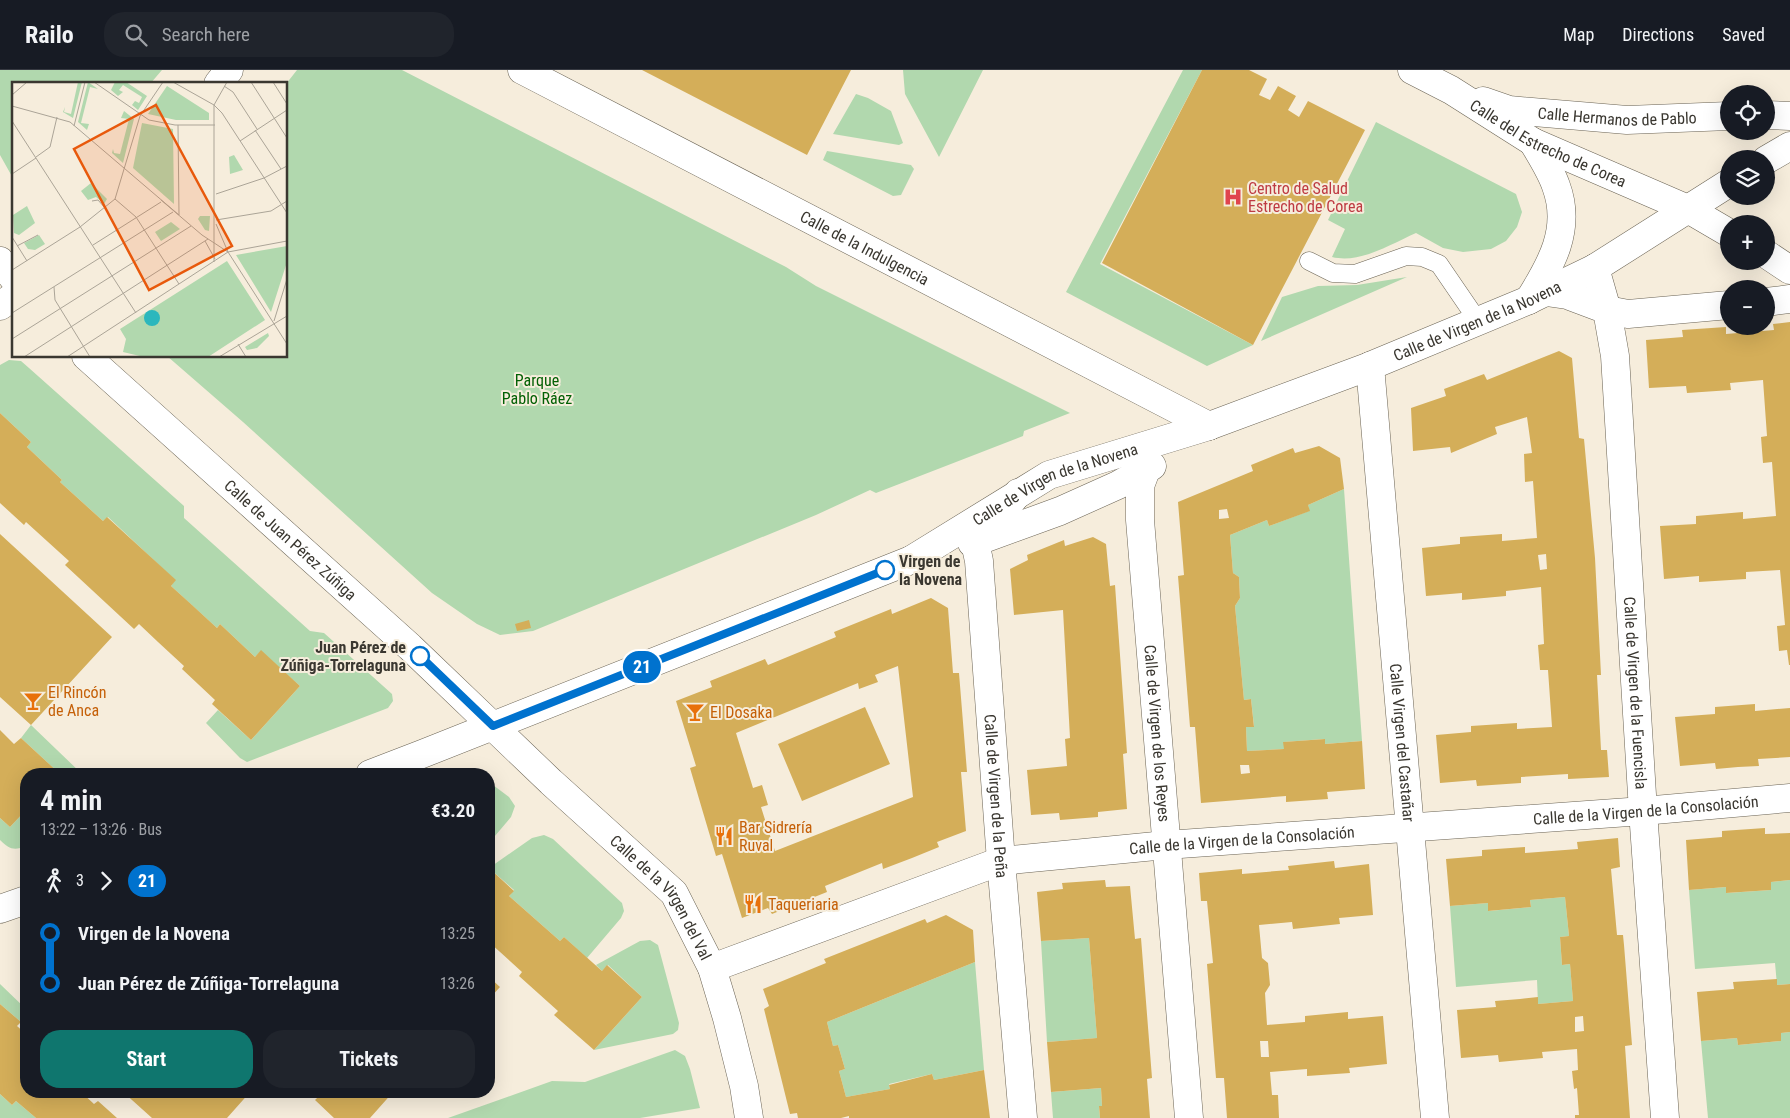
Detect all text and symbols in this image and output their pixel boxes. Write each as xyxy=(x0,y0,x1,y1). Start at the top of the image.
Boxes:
search box xyxy=(104,12,454,57)
text: Railo xyxy=(25,21,74,49)
icon: search xyxy=(122,21,150,49)
text: Search here xyxy=(162,23,250,46)
text: Map xyxy=(1563,24,1594,45)
text: Directions xyxy=(1622,24,1694,45)
text: Saved xyxy=(1722,24,1765,45)
inset map xyxy=(12,82,288,358)
map controls xyxy=(1720,85,1775,335)
button: locate xyxy=(1720,85,1775,140)
street label: Calle del Estrecho de Corea xyxy=(1466,96,1629,191)
street label: Calle Hermanos de Pablo xyxy=(1537,103,1697,130)
button: layers xyxy=(1720,150,1775,205)
place label: Centro de Salud Estrecho de Corea xyxy=(1248,179,1363,216)
hospital icon: Centro de Salud Estrecho de Corea xyxy=(1222,186,1244,208)
street label: Calle de la Indulgencia xyxy=(797,207,932,289)
button: + xyxy=(1720,215,1775,270)
street label: Calle de Virgen de la Novena xyxy=(1391,277,1564,365)
button: − xyxy=(1720,280,1775,335)
park label: Parque Pablo Ráez xyxy=(502,371,572,408)
street label: Calle de Virgen de la Novena xyxy=(969,439,1140,530)
street label: Calle de Juan Pérez Zúñiga xyxy=(220,476,360,604)
place label: Virgen de la Novena xyxy=(899,552,963,589)
marker: Virgen de la Novena xyxy=(875,560,895,580)
street label: Calle de Virgen de la Fuencisla xyxy=(1620,596,1651,790)
place label: Juan Pérez de Zúñiga-Torrelaguna xyxy=(280,638,406,675)
street label: Calle de Virgen de los Reyes xyxy=(1140,644,1174,823)
marker: Juan Pérez de Zúñiga-Torrelaguna xyxy=(410,646,430,666)
line badge: 21 xyxy=(620,651,664,683)
text: 21 xyxy=(633,656,651,677)
street label: Calle Virgen del Castañar xyxy=(1386,663,1418,823)
place label: El Rincón de Anca xyxy=(48,683,106,720)
bar icon: El Rincón de Anca xyxy=(22,690,44,712)
bar icon: El Dosaka xyxy=(684,701,706,723)
place label: El Dosaka xyxy=(710,703,772,722)
street label: Calle de Virgen de la Peña xyxy=(980,713,1011,879)
text: 4 min xyxy=(40,784,102,817)
street label: Calle de la Virgen de la Consolación xyxy=(1532,792,1759,829)
text: €3.20 xyxy=(431,799,475,822)
place label: Bar Sidrería Ruval xyxy=(739,818,812,855)
text: 13:22 – 13:26 · Bus xyxy=(40,820,162,839)
street label: Calle de la Virgen de la Consolación xyxy=(1128,823,1355,859)
restaurant icon: Bar Sidrería Ruval xyxy=(713,825,735,847)
street label: Calle de la Virgen del Val xyxy=(606,831,715,963)
icon: walk xyxy=(40,867,68,895)
icon: forward xyxy=(92,867,120,895)
text: 21 xyxy=(138,870,156,891)
text: 3 xyxy=(76,871,84,890)
restaurant icon: Taqueriaria xyxy=(742,893,764,915)
place label: Taqueriaria xyxy=(768,895,839,914)
text: Virgen de la Novena xyxy=(78,922,230,945)
text: 13:25 xyxy=(440,924,475,943)
text: Juan Pérez de Zúñiga-Torrelaguna xyxy=(78,972,339,995)
text: 13:26 xyxy=(440,974,475,993)
button: Start xyxy=(40,1030,253,1088)
button: Tickets xyxy=(263,1030,475,1088)

